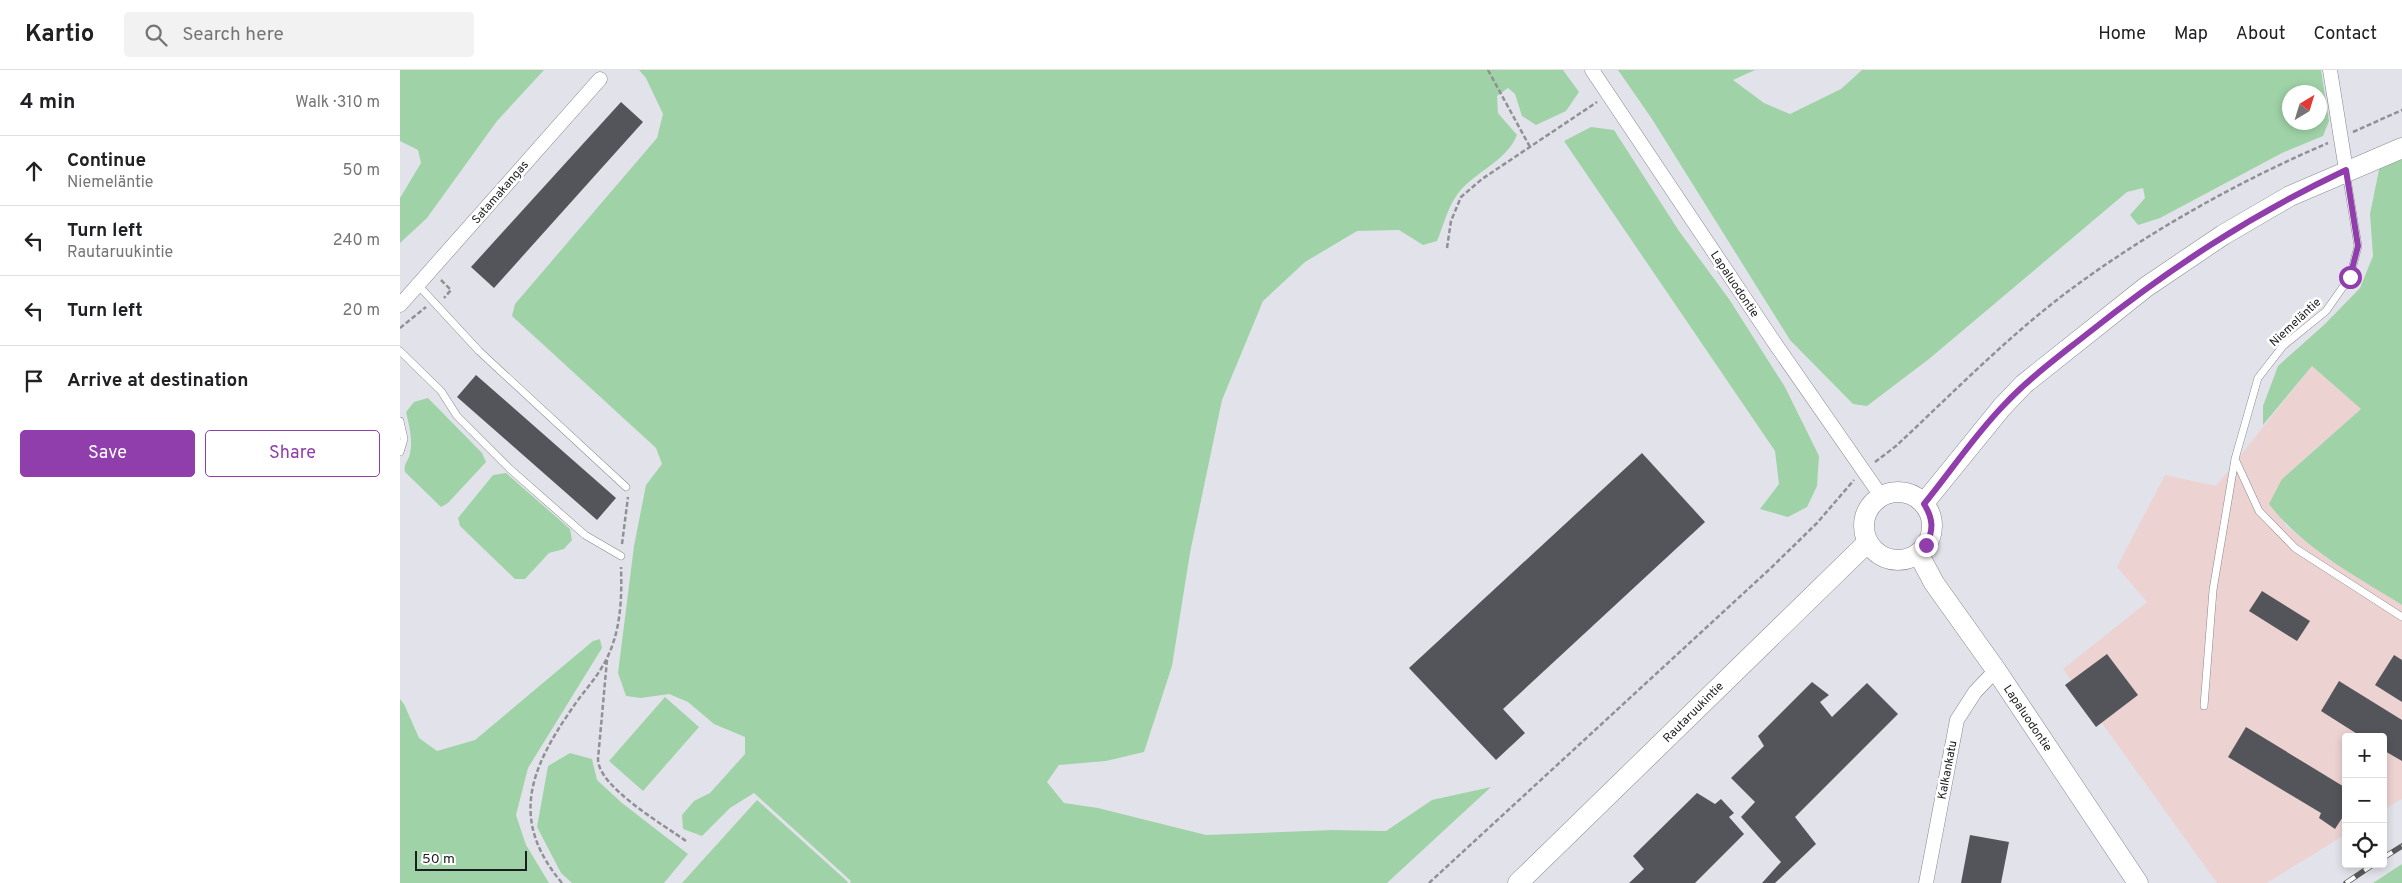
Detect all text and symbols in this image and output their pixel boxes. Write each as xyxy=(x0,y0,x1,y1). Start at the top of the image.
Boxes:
search box xyxy=(124,12,474,57)
text: Kartio xyxy=(25,20,94,50)
icon: search xyxy=(142,21,170,49)
text: Search here xyxy=(182,23,284,47)
text: Home xyxy=(2098,23,2146,46)
text: Map xyxy=(2174,23,2208,46)
text: About xyxy=(2236,23,2285,46)
text: Contact xyxy=(2313,23,2377,46)
north arrow xyxy=(2282,85,2327,130)
text: 4 min xyxy=(20,89,76,116)
text: Walk · 310 m xyxy=(295,93,380,113)
text: Continue xyxy=(67,149,146,173)
icon: ahead xyxy=(20,157,48,185)
street label: Satamakangas xyxy=(469,158,533,228)
text: 50 m xyxy=(343,161,380,181)
text: Niemeläntie xyxy=(67,173,153,193)
text: Turn left xyxy=(67,219,143,243)
icon: left xyxy=(20,227,48,255)
text: 240 m xyxy=(333,231,380,251)
text: Rautaruukintie xyxy=(67,243,173,263)
street label: Lapaluodontie xyxy=(1706,248,1762,321)
route start xyxy=(2339,266,2362,289)
street label: Niemeläntie xyxy=(2267,295,2325,351)
icon: left xyxy=(20,297,48,325)
text: Turn left xyxy=(67,299,143,323)
text: 20 m xyxy=(343,301,380,321)
icon: arrive xyxy=(20,367,48,395)
text: Arrive at destination xyxy=(67,369,248,393)
button: Save xyxy=(20,430,195,477)
button: Share xyxy=(205,430,380,477)
route end xyxy=(1915,534,1938,557)
street label: Rautaruukintie xyxy=(1660,679,1728,747)
street label: Lapaluodontie xyxy=(1999,682,2055,755)
map controls xyxy=(2342,733,2387,868)
button: + xyxy=(2342,733,2387,778)
street label: Kalkankatu xyxy=(1934,739,1962,801)
button: − xyxy=(2342,778,2387,823)
button: locate xyxy=(2342,823,2387,868)
scale bar xyxy=(415,848,528,871)
text: 50 m xyxy=(422,851,455,868)

